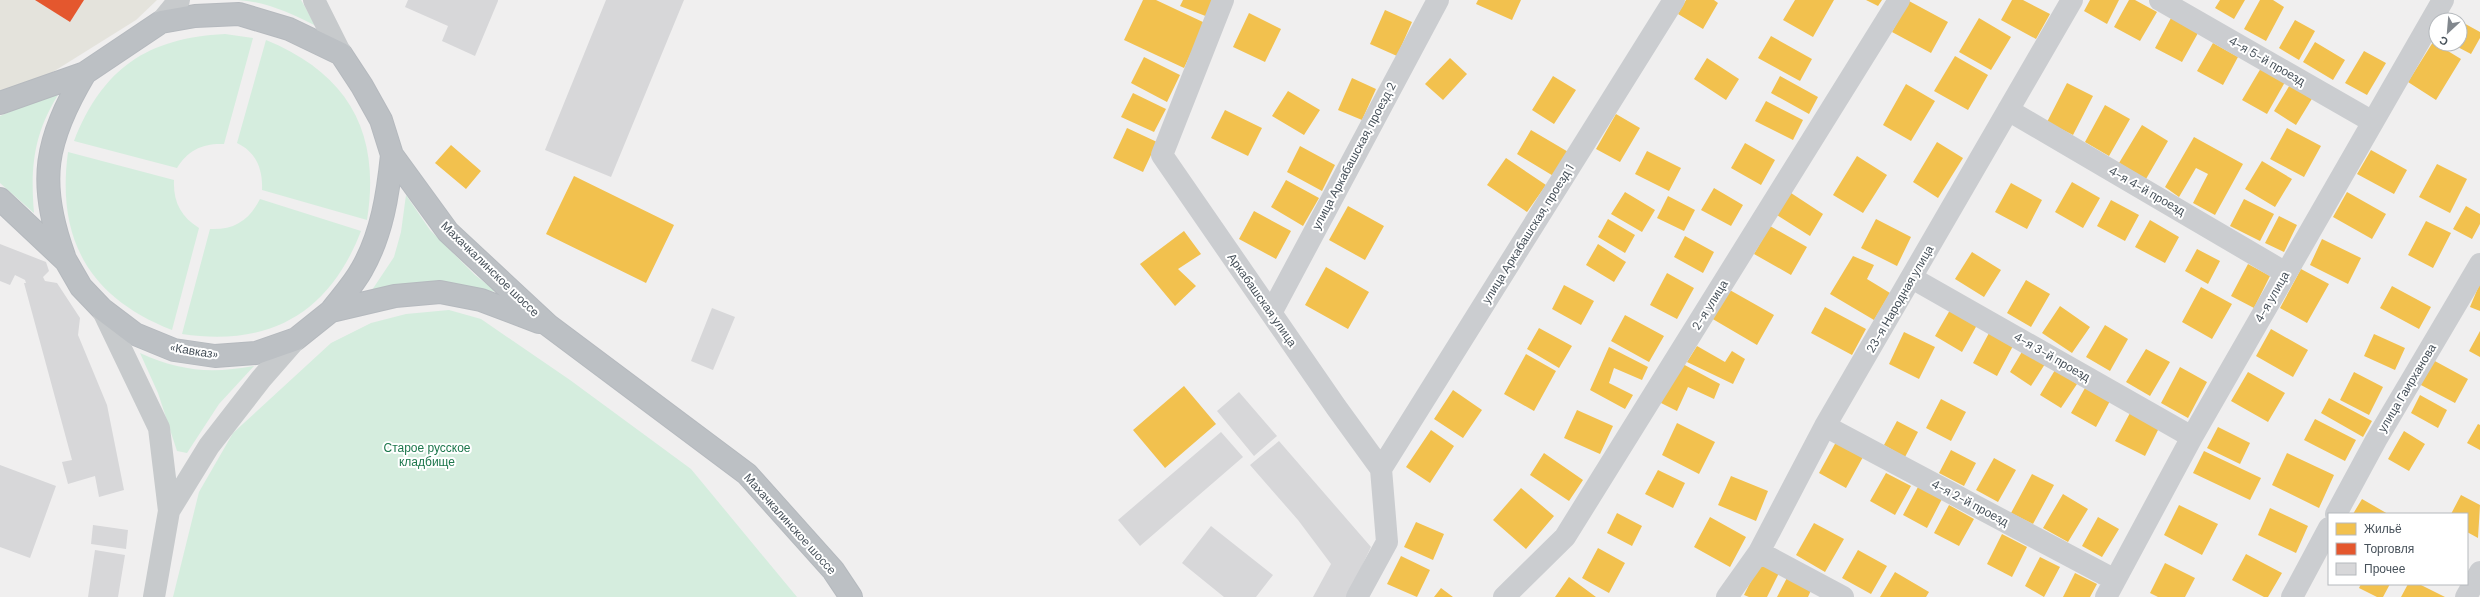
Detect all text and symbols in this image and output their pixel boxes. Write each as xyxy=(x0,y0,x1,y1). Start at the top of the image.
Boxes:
north arrow xyxy=(2428,12,2468,52)
street label: 4-я 5-й проезд xyxy=(2226,33,2308,89)
text: С xyxy=(2437,33,2450,49)
street label: улица Аркабашская, проезд 2 xyxy=(1308,79,1400,232)
street label: улица Аркабашская, проезд 1 xyxy=(1478,161,1578,307)
street label: 4-я 4-й проезд xyxy=(2106,163,2188,219)
street label: Махачкалинское шоссе xyxy=(437,218,543,320)
street label: 23-я Народная улица xyxy=(1863,242,1937,356)
street label: Аркабашская улица xyxy=(1224,250,1300,350)
street label: 4-я улица xyxy=(2251,268,2293,325)
street label: 2-я улица xyxy=(1688,277,1732,333)
street label: 4-я 3-й проезд xyxy=(2011,329,2093,385)
street label: «Кавказ» xyxy=(169,339,219,363)
street label: улица Гаирханова xyxy=(2374,340,2440,435)
park label: Старое русское кладбище xyxy=(383,440,471,470)
street label: Махачкалинское шоссе xyxy=(740,470,840,578)
street label: 4-я 2-й проезд xyxy=(1929,476,2011,530)
legend xyxy=(2328,513,2468,585)
text: Жильё xyxy=(2364,521,2402,537)
text: Торговля xyxy=(2364,541,2414,557)
text: Прочее xyxy=(2364,561,2406,577)

